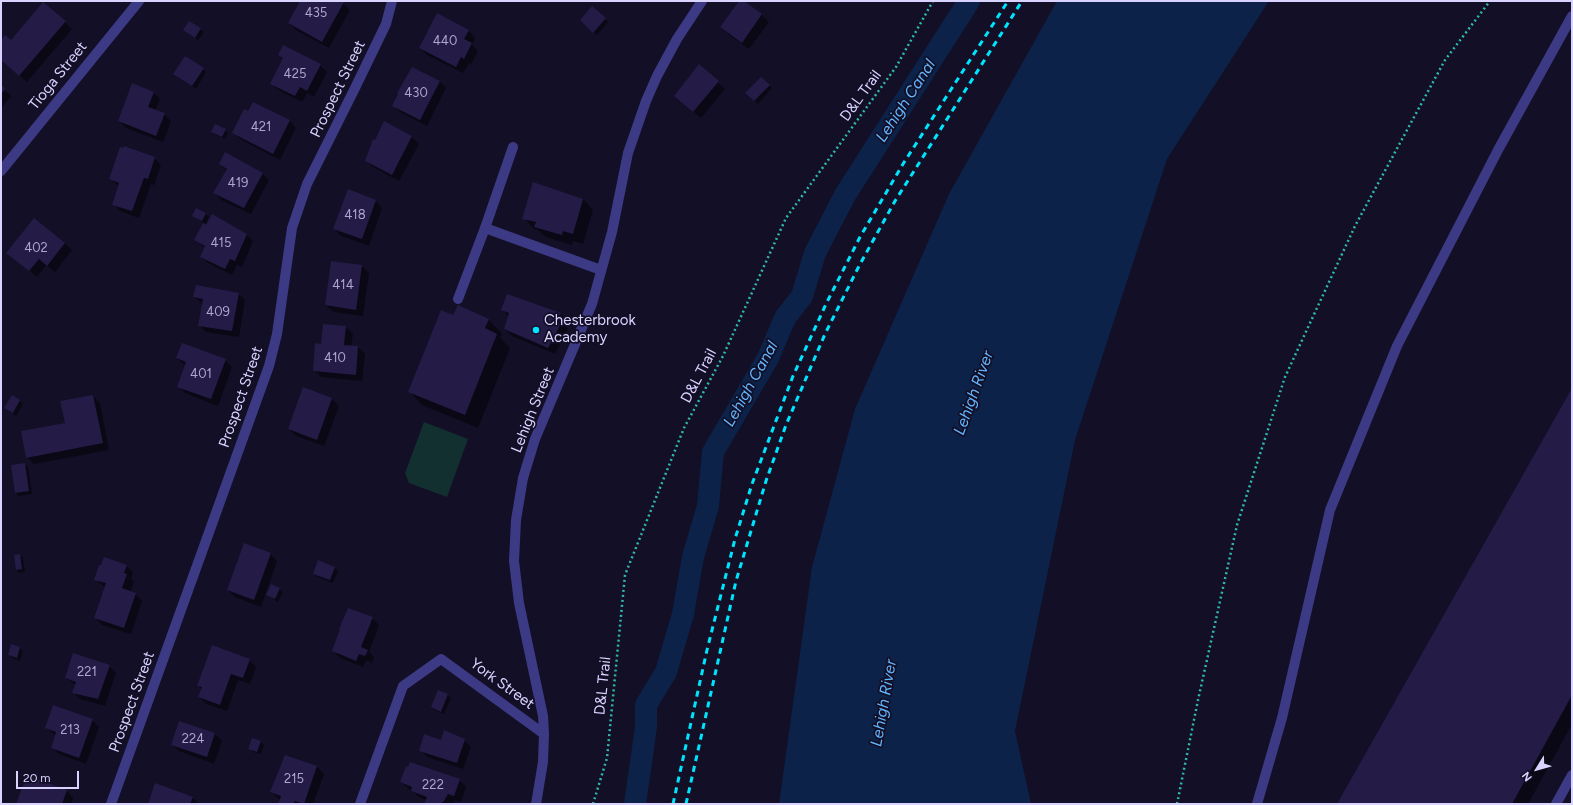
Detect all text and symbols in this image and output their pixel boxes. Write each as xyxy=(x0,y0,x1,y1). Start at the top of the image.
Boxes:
house number: 435 xyxy=(305,5,327,21)
house number: 440 xyxy=(433,33,457,49)
street label: Prospect Street xyxy=(307,37,369,141)
street label: Tioga Street xyxy=(25,38,91,114)
water label: Lehigh Canal xyxy=(872,56,940,146)
house number: 425 xyxy=(284,66,306,82)
street label: D&L Trail xyxy=(837,67,885,125)
house number: 430 xyxy=(404,85,428,101)
house number: 421 xyxy=(251,119,271,135)
house number: 419 xyxy=(228,175,248,191)
house number: 418 xyxy=(344,207,366,223)
house number: 415 xyxy=(211,235,231,251)
house number: 402 xyxy=(24,240,48,256)
house number: 414 xyxy=(332,277,354,293)
house number: 409 xyxy=(206,304,230,320)
place label: Chesterbrook Academy xyxy=(544,312,636,347)
marker: Chesterbrook Academy xyxy=(531,325,541,335)
water label: Lehigh Canal xyxy=(720,338,782,430)
street label: Prospect Street xyxy=(215,344,267,450)
street label: D&L Trail xyxy=(677,346,721,406)
water label: Lehigh River xyxy=(950,348,998,438)
house number: 410 xyxy=(324,350,346,366)
street label: Lehigh Street xyxy=(508,365,558,455)
house number: 401 xyxy=(190,366,212,382)
street label: Prospect Street xyxy=(105,649,159,755)
street label: York Street xyxy=(466,655,538,713)
street label: D&L Trail xyxy=(591,656,615,716)
water label: Lehigh River xyxy=(867,658,901,748)
house number: 221 xyxy=(77,664,97,680)
house number: 213 xyxy=(60,722,80,738)
house number: 224 xyxy=(182,731,204,747)
north arrow xyxy=(1517,749,1557,789)
scale bar xyxy=(18,763,81,789)
text: N xyxy=(1519,769,1535,784)
text: 20 m xyxy=(23,771,51,785)
house number: 215 xyxy=(284,771,304,787)
house number: 222 xyxy=(422,777,444,793)

